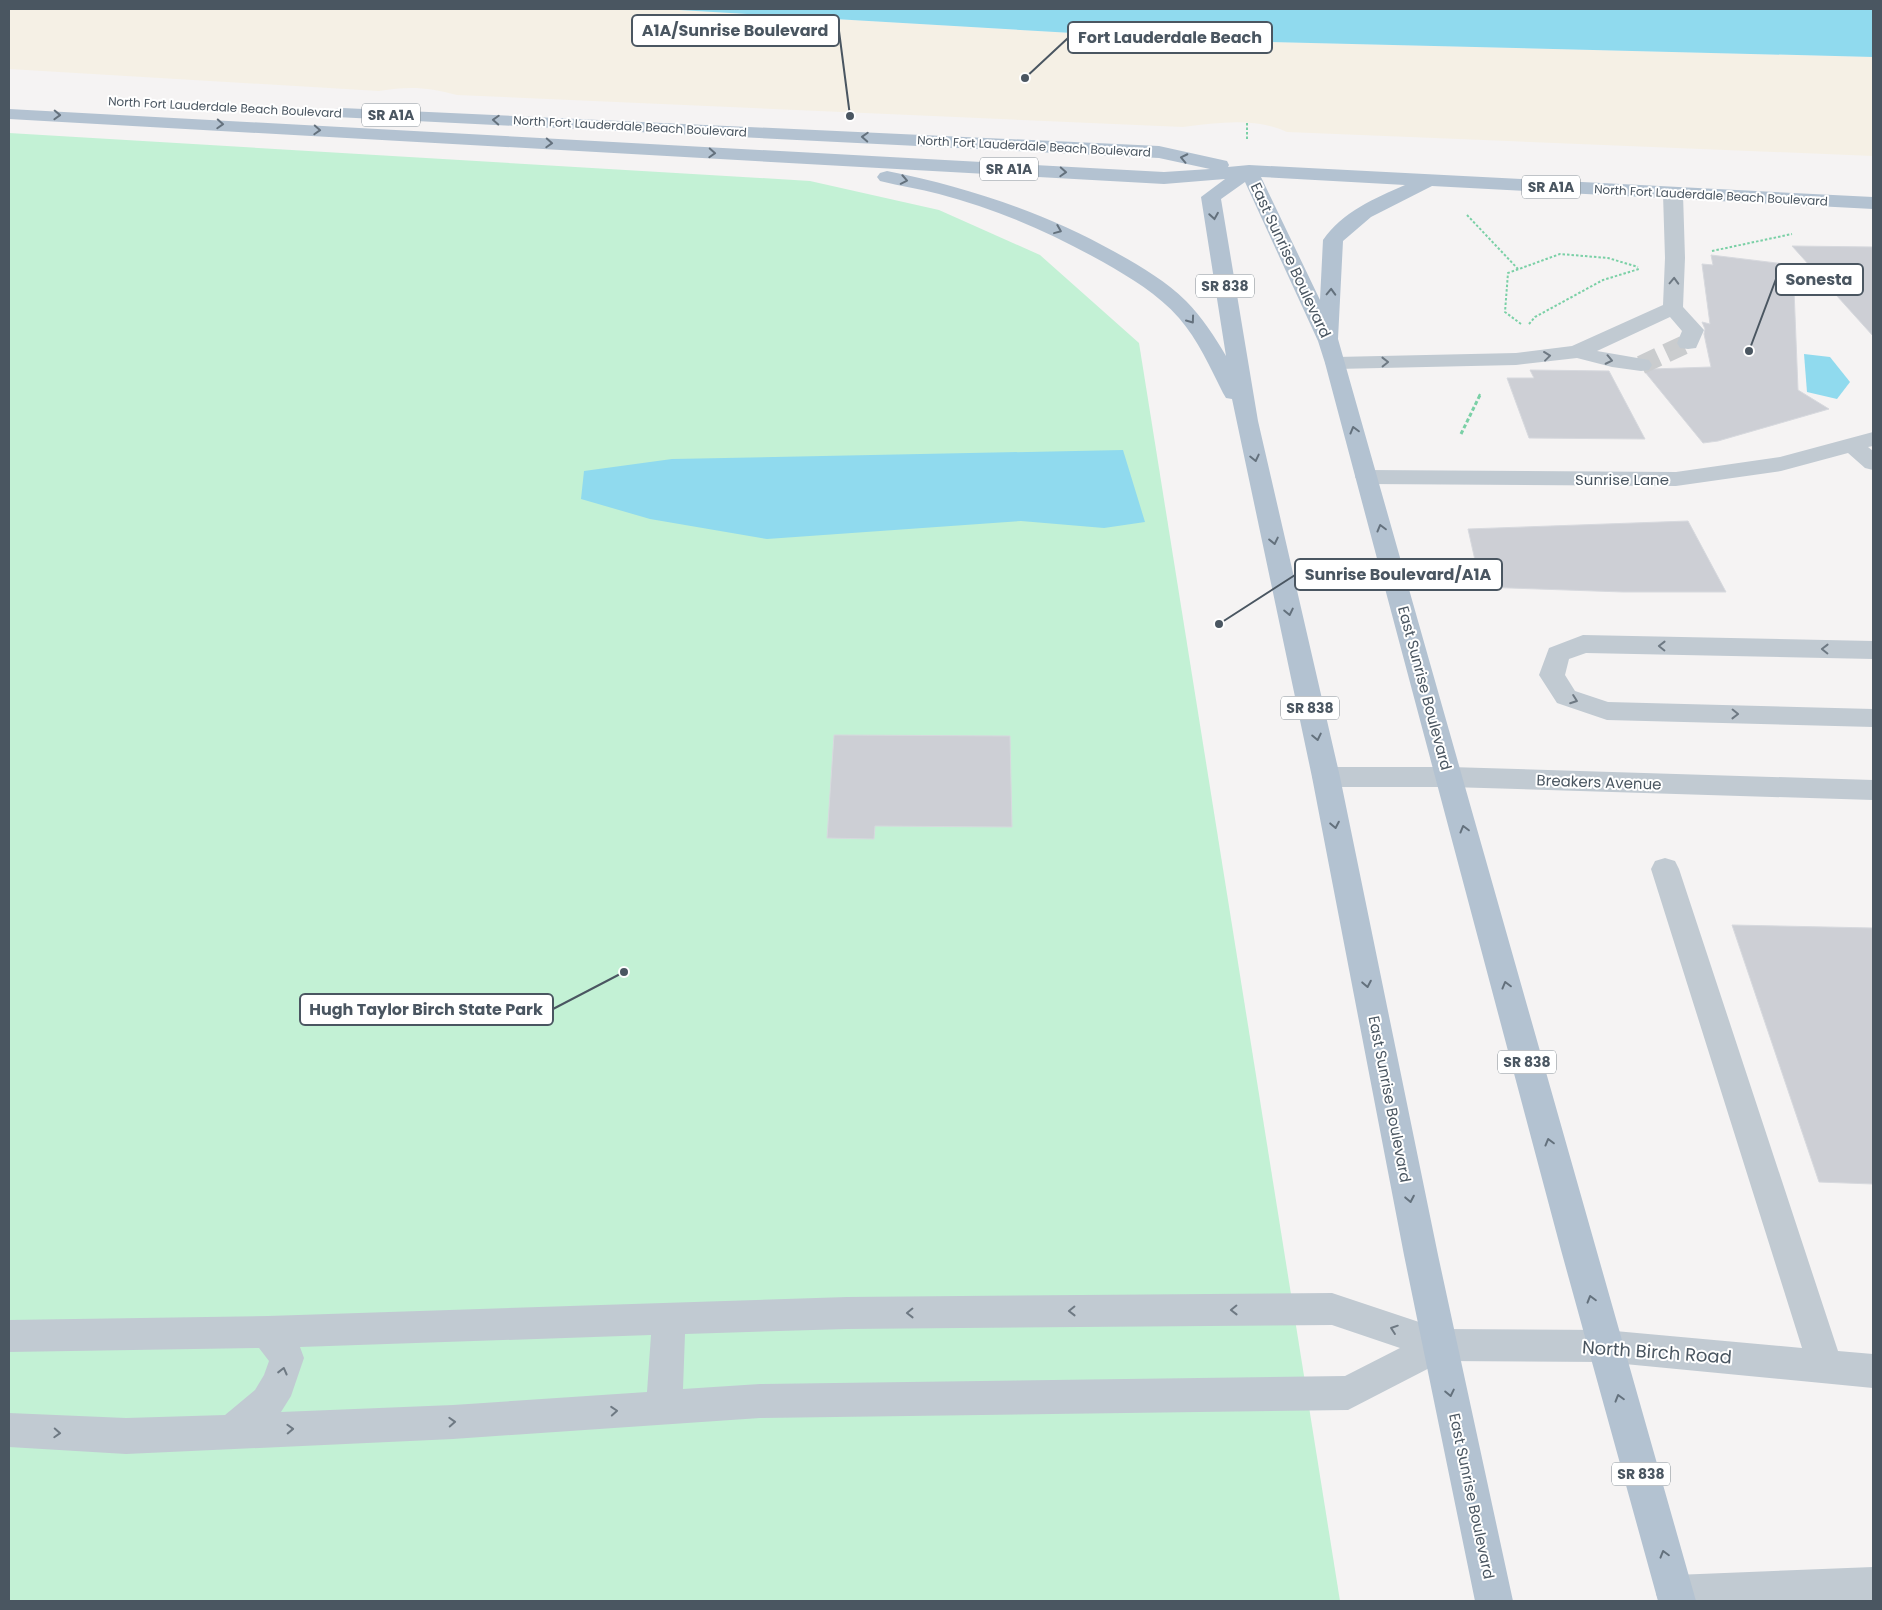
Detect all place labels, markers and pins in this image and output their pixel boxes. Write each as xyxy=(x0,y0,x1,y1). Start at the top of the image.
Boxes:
callout: A1A/Sunrise Boulevard xyxy=(632,15,839,46)
callout: Fort Lauderdale Beach xyxy=(1068,22,1272,53)
callout: Sonesta xyxy=(1776,264,1863,295)
callout: Sunrise Boulevard/A1A xyxy=(1295,559,1502,590)
callout: Hugh Taylor Birch State Park xyxy=(300,994,553,1025)

